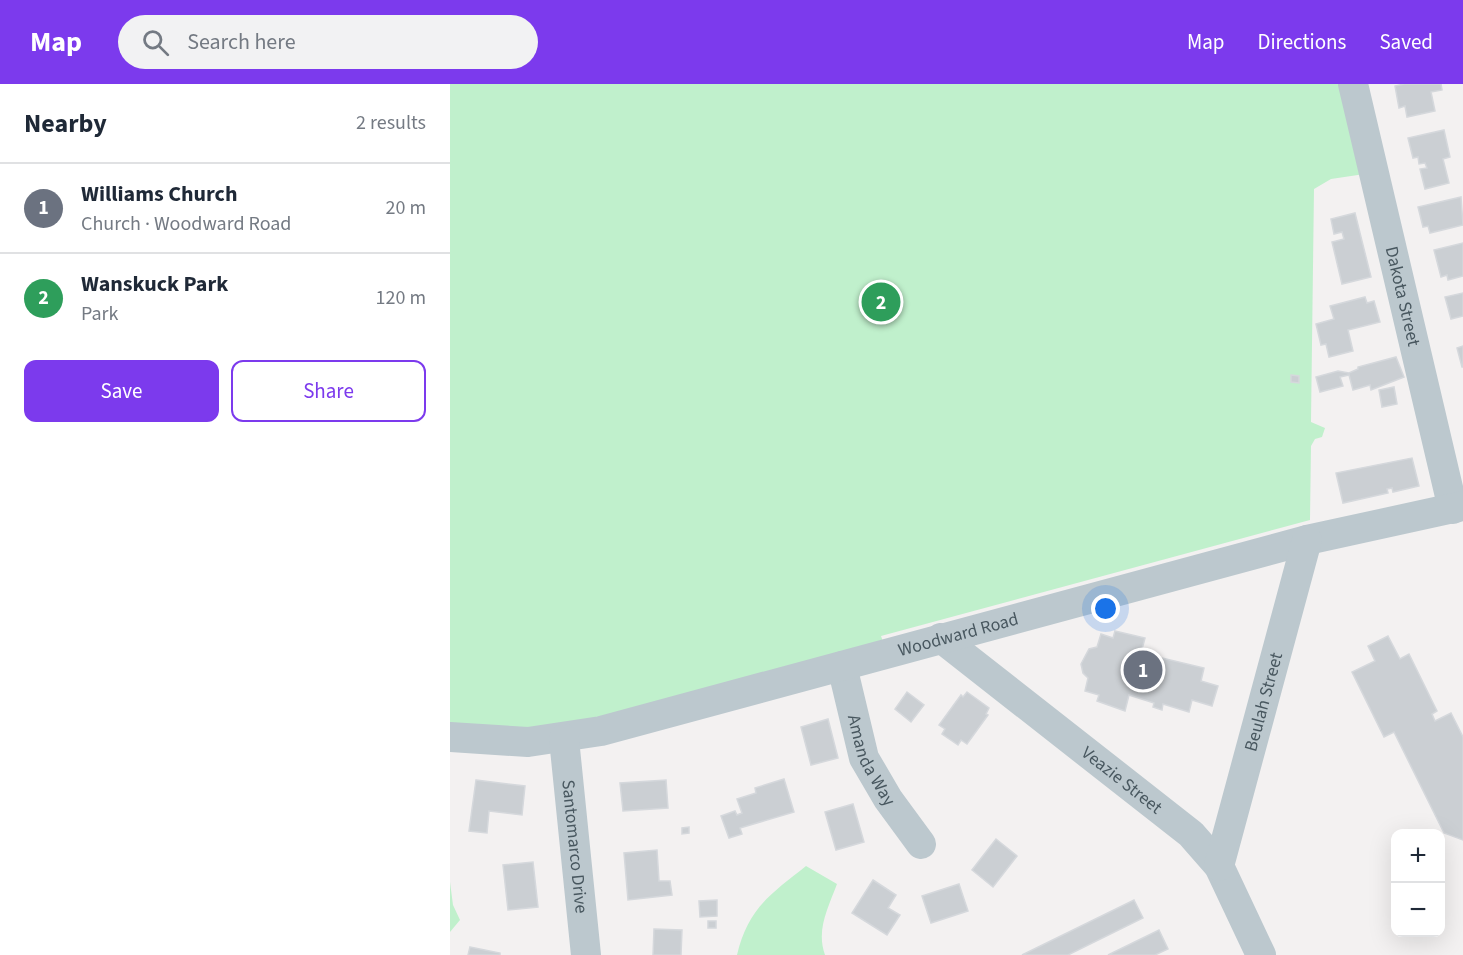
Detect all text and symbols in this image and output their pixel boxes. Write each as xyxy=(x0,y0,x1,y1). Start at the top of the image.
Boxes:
search box xyxy=(118,15,538,69)
text: Map xyxy=(30,22,82,62)
icon: search xyxy=(139,26,172,59)
text: Search here xyxy=(187,26,296,58)
text: Map xyxy=(1187,27,1225,57)
text: Directions xyxy=(1258,27,1346,57)
text: Saved xyxy=(1379,27,1433,57)
text: Nearby xyxy=(24,105,107,142)
text: 2 results xyxy=(356,109,426,137)
text: Williams Church xyxy=(81,178,237,210)
text: 1 xyxy=(38,194,49,222)
text: 20 m xyxy=(386,194,426,222)
text: Church · Woodward Road xyxy=(81,210,291,238)
street label: Dakota Street xyxy=(1379,244,1426,349)
text: Wanskuck Park xyxy=(81,268,228,300)
pin: 2 xyxy=(862,280,900,324)
text: 2 xyxy=(38,284,49,312)
text: 120 m xyxy=(376,284,426,312)
text: Park xyxy=(81,300,118,328)
button: Save xyxy=(24,360,219,422)
button: Share xyxy=(231,360,426,422)
your location xyxy=(1091,594,1120,623)
street label: Woodward Road xyxy=(895,607,1021,663)
pin: 1 xyxy=(1124,648,1162,692)
street label: Beulah Street xyxy=(1238,650,1289,754)
street label: Amanda Way xyxy=(841,712,901,812)
street label: Veazie Street xyxy=(1076,741,1167,820)
street label: Santomarco Drive xyxy=(555,778,594,915)
map controls xyxy=(1391,829,1445,937)
button: + xyxy=(1391,829,1445,883)
button: − xyxy=(1391,883,1445,937)

